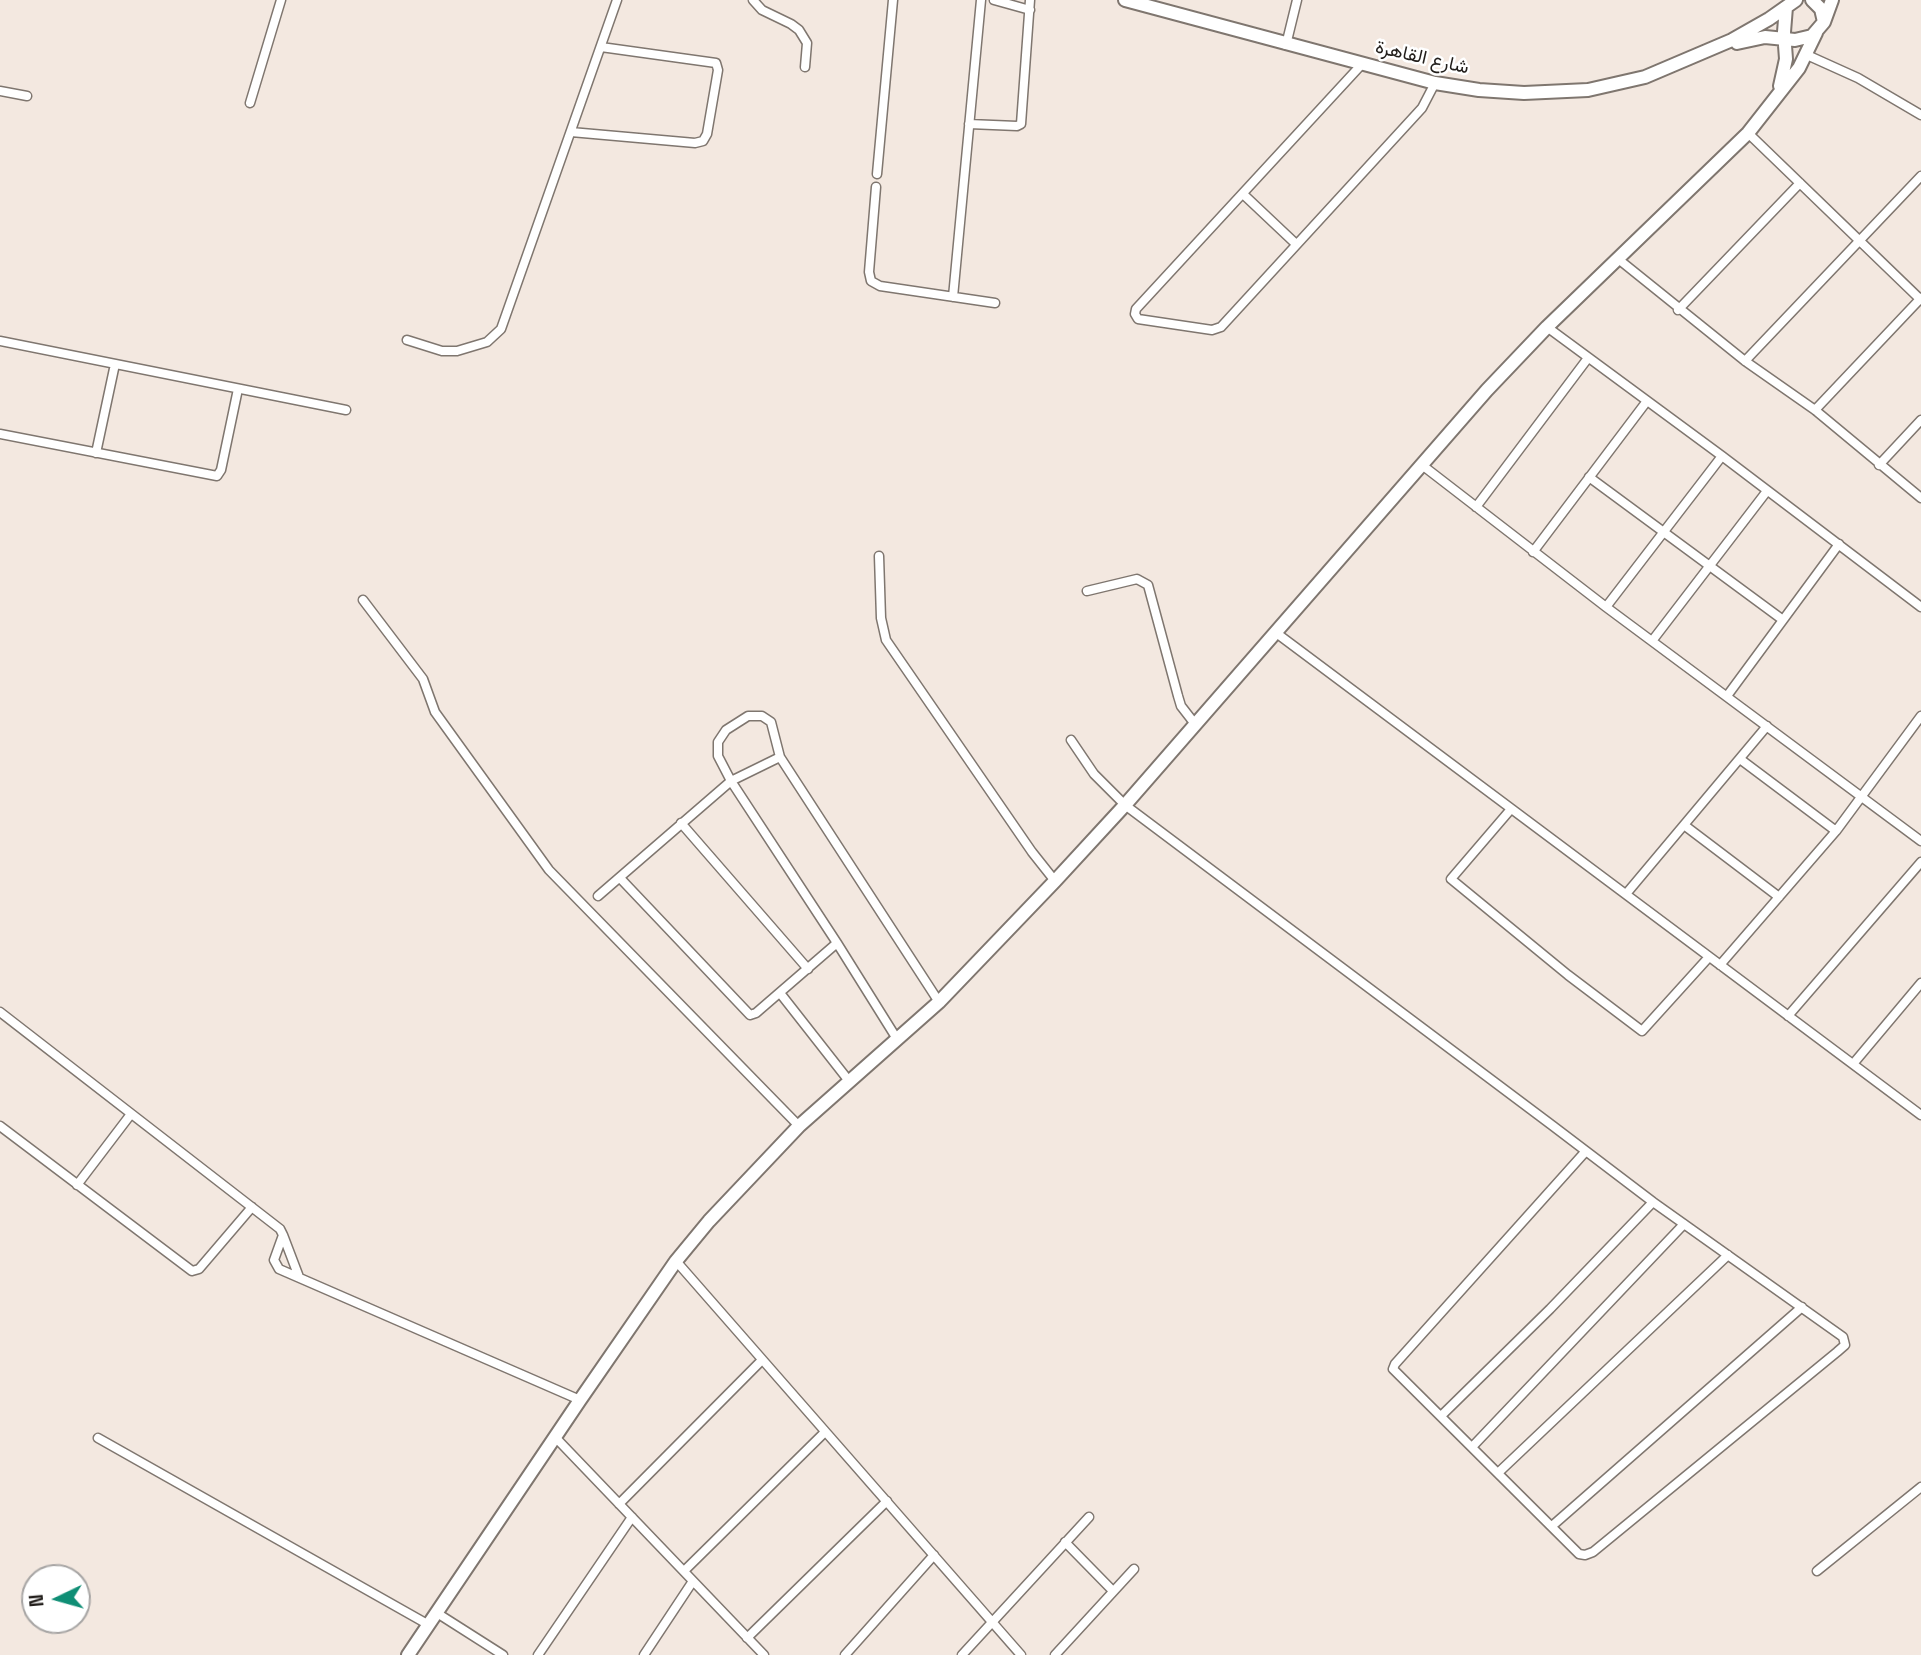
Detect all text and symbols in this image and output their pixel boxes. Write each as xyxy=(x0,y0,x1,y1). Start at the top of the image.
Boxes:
street label: شارع القاهرة xyxy=(1373,36,1471,80)
north arrow xyxy=(21,1564,91,1634)
text: N xyxy=(24,1593,50,1608)

